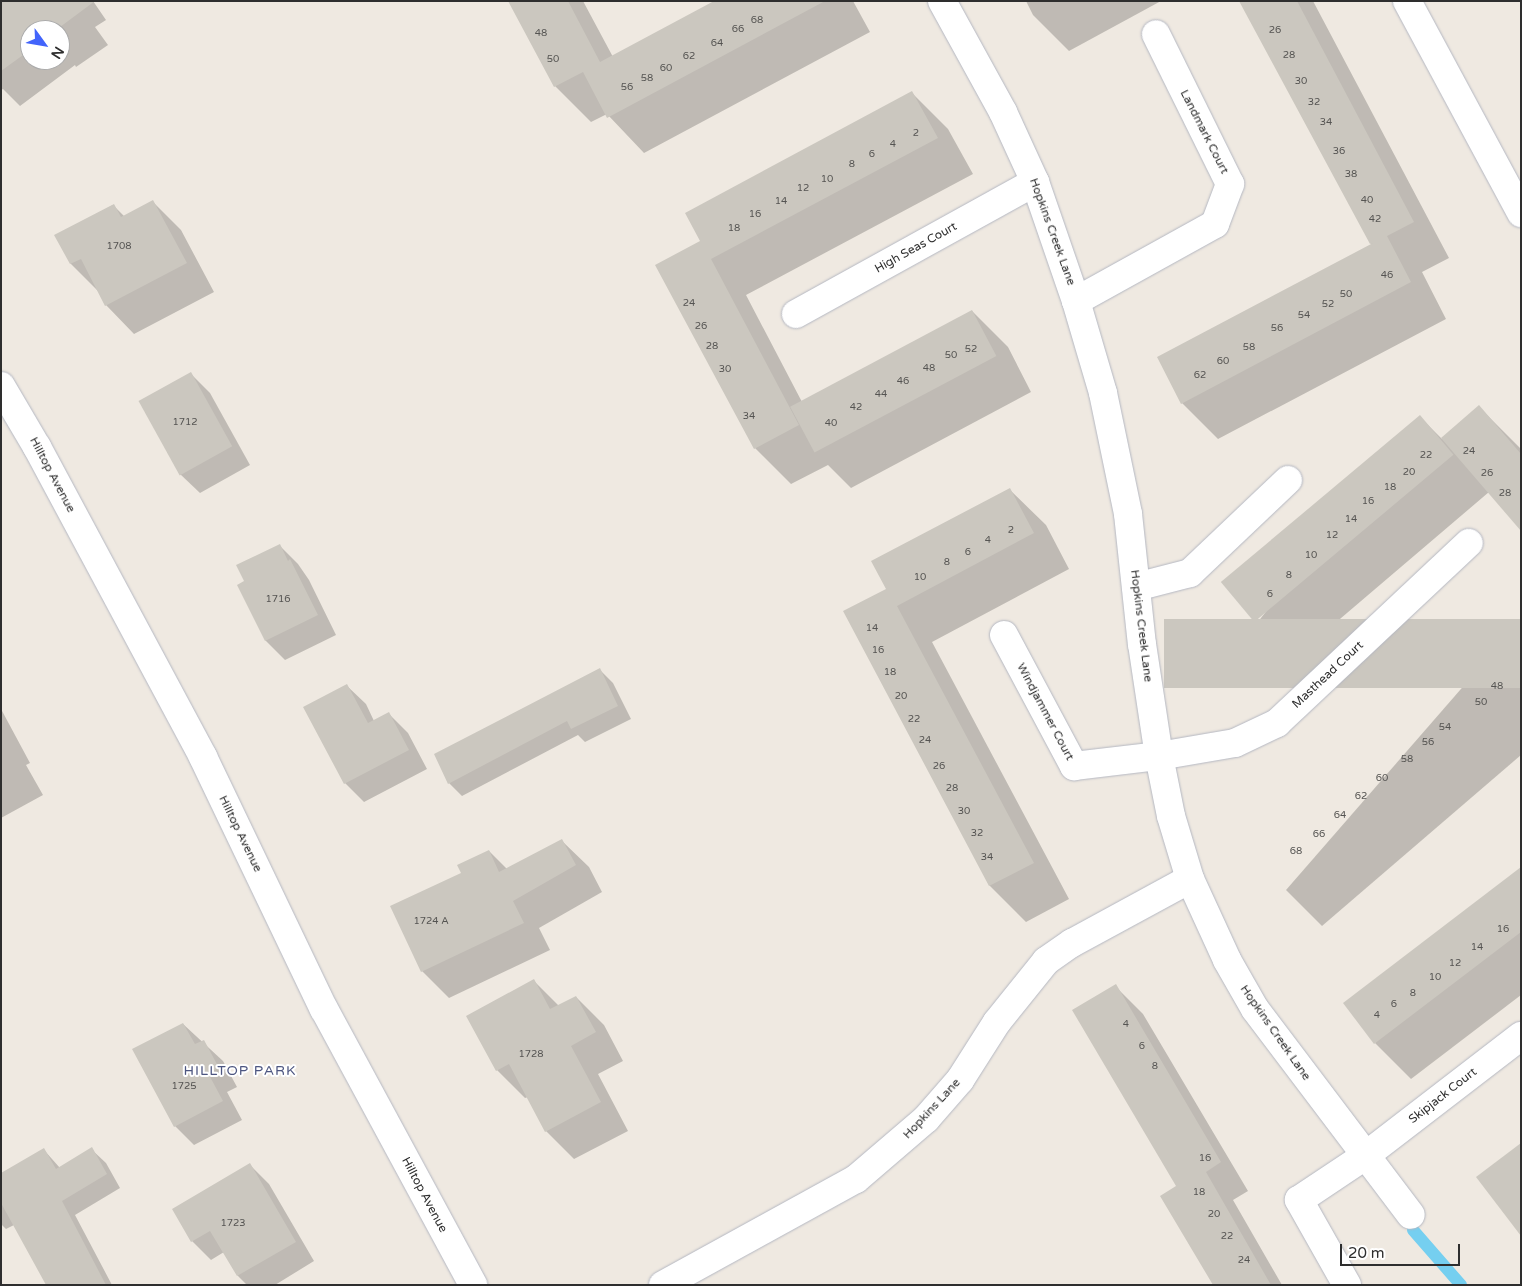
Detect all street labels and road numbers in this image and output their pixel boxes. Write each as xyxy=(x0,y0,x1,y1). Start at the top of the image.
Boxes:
street label: Landmark Court xyxy=(1177,88,1231,176)
street label: Hopkins Creek Lane xyxy=(1026,176,1078,288)
street label: High Seas Court xyxy=(872,219,960,277)
street label: Hilltop Avenue xyxy=(26,435,78,515)
street label: Hopkins Creek Lane xyxy=(1127,569,1155,683)
street label: Masthead Court xyxy=(1289,638,1367,712)
street label: Windjammer Court xyxy=(1013,661,1077,763)
street label: Hilltop Avenue xyxy=(215,793,265,875)
street label: Hopkins Creek Lane xyxy=(1237,983,1313,1083)
street label: Skipjack Court xyxy=(1406,1065,1480,1127)
street label: Hopkins Lane xyxy=(900,1076,964,1142)
street label: Hilltop Avenue xyxy=(398,1155,450,1235)

